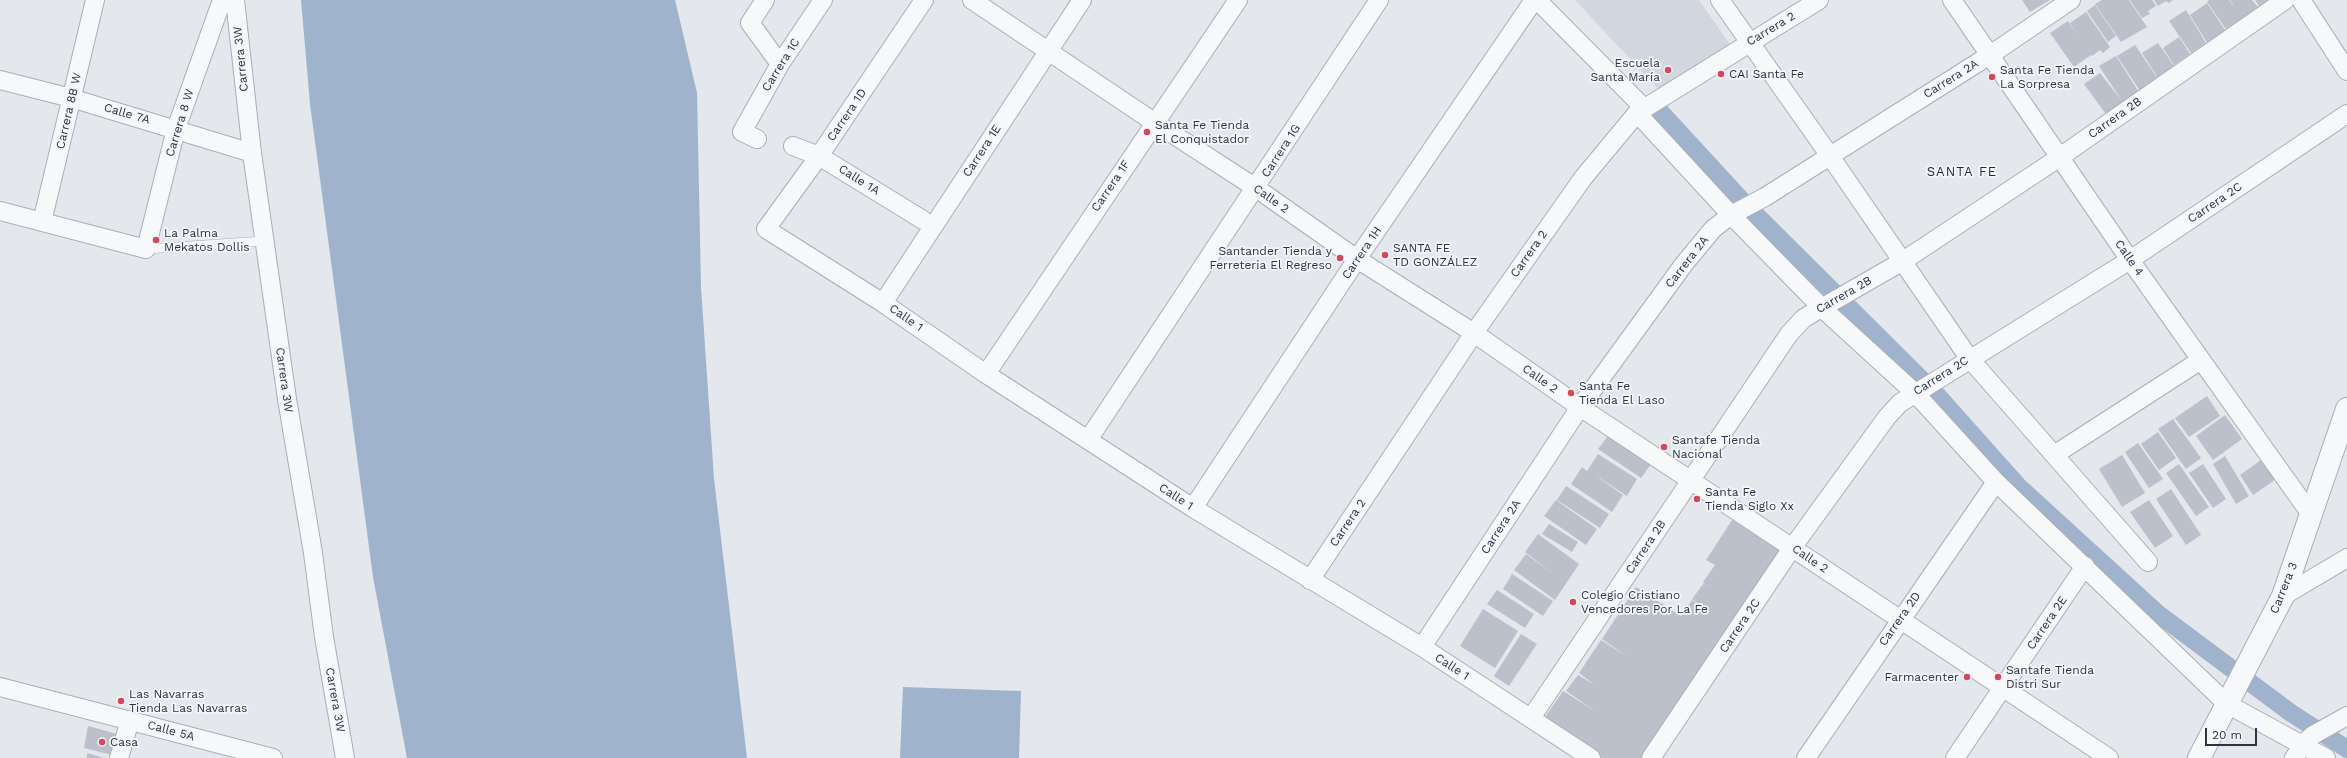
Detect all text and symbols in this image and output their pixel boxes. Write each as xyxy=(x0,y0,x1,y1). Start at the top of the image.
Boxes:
street label: Carrera 2 xyxy=(1744,9,1798,49)
street label: Carrera 3W xyxy=(230,26,252,92)
street label: Carrera 1C xyxy=(759,36,803,94)
place label: Escuela Santa María xyxy=(1591,56,1660,84)
street label: Carrera 2A xyxy=(1921,56,1981,102)
place label: Santa Fe Tienda La Sorpresa xyxy=(2000,63,2094,91)
marker: Escuela Santa María xyxy=(1663,65,1673,75)
place label: CAI Santa Fe xyxy=(1729,67,1804,81)
marker: CAI Santa Fe xyxy=(1716,69,1726,79)
street label: Carrera 8B W xyxy=(53,71,85,151)
marker: Santa Fe Tienda La Sorpresa xyxy=(1987,72,1997,82)
street label: Carrera 1D xyxy=(824,86,870,144)
street label: Carrera 8 W xyxy=(163,87,197,159)
street label: Carrera 2B xyxy=(2085,94,2145,142)
street label: Calle 7A xyxy=(102,101,152,127)
place label: Santa Fe Tienda El Conquistador xyxy=(1155,118,1249,146)
street label: Carrera 1E xyxy=(960,122,1004,180)
street label: Carrera 1G xyxy=(1258,122,1304,180)
marker: Santa Fe Tienda El Conquistador xyxy=(1142,127,1152,137)
street label: Carrera 1F xyxy=(1088,157,1134,215)
street label: Calle 1A xyxy=(836,162,882,198)
district label: SANTA FE xyxy=(1927,164,1997,180)
street label: Carrera 2C xyxy=(2185,180,2245,226)
street label: Calle 2 xyxy=(1250,182,1292,216)
street label: Carrera 1H xyxy=(1339,224,1385,282)
place label: La Palma Mekatos Dollis xyxy=(164,226,250,254)
street label: Carrera 2 xyxy=(1508,228,1550,280)
street label: Carrera 2A xyxy=(1662,233,1712,291)
marker: La Palma Mekatos Dollis xyxy=(151,235,161,245)
street label: Calle 4 xyxy=(2111,237,2147,279)
place label: SANTA FE TD GONZÁLEZ xyxy=(1393,241,1477,269)
place label: Santander Tienda y Ferreteria El Regreso xyxy=(1209,244,1332,272)
marker: SANTA FE TD GONZÁLEZ xyxy=(1380,250,1390,260)
marker: Santander Tienda y Ferreteria El Regreso xyxy=(1335,253,1345,263)
street label: Carrera 2B xyxy=(1814,273,1874,317)
street label: Calle 1 xyxy=(886,301,926,335)
street label: Carrera 3W xyxy=(272,346,296,414)
street label: Carrera 2C xyxy=(1911,353,1971,399)
street label: Calle 2 xyxy=(1519,362,1561,396)
place label: Santa Fe Tienda El Laso xyxy=(1579,379,1665,407)
marker: Santa Fe Tienda El Laso xyxy=(1566,388,1576,398)
place label: Santafe Tienda Nacional xyxy=(1672,433,1760,461)
marker: Santafe Tienda Nacional xyxy=(1659,442,1669,452)
street label: Calle 1 xyxy=(1156,481,1196,513)
place label: Santa Fe Tienda Siglo Xx xyxy=(1705,485,1794,513)
marker: Santa Fe Tienda Siglo Xx xyxy=(1692,494,1702,504)
street label: Carrera 2 xyxy=(1327,497,1369,549)
street label: Carrera 2A xyxy=(1478,497,1524,557)
street label: Carrera 2B xyxy=(1623,517,1669,577)
street label: Calle 2 xyxy=(1789,542,1831,576)
street label: Carrera 3 xyxy=(2267,560,2301,616)
place label: Colegio Cristiano Vencedores Por La Fe xyxy=(1581,588,1708,616)
street label: Carrera 2D xyxy=(1876,589,1924,649)
street label: Carrera 2E xyxy=(2024,593,2070,653)
street label: Carrera 2C xyxy=(1717,596,1763,656)
marker: Colegio Cristiano Vencedores Por La Fe xyxy=(1568,597,1578,607)
street label: Calle 1 xyxy=(1432,651,1472,683)
place label: Santafe Tienda Distri Sur xyxy=(2006,663,2094,691)
street label: Carrera 3W xyxy=(322,666,348,734)
place label: Farmacenter xyxy=(1885,670,1959,684)
marker: Farmacenter xyxy=(1962,672,1972,682)
marker: Santafe Tienda Distri Sur xyxy=(1993,672,2003,682)
place label: Las Navarras Tienda Las Navarras xyxy=(129,687,247,715)
marker: Las Navarras Tienda Las Navarras xyxy=(116,696,126,706)
street label: Calle 5A xyxy=(146,718,196,744)
scale bar xyxy=(2207,720,2259,746)
text: 20 m xyxy=(2212,728,2242,742)
place label: Casa xyxy=(110,735,138,749)
marker: Casa xyxy=(97,737,107,747)

